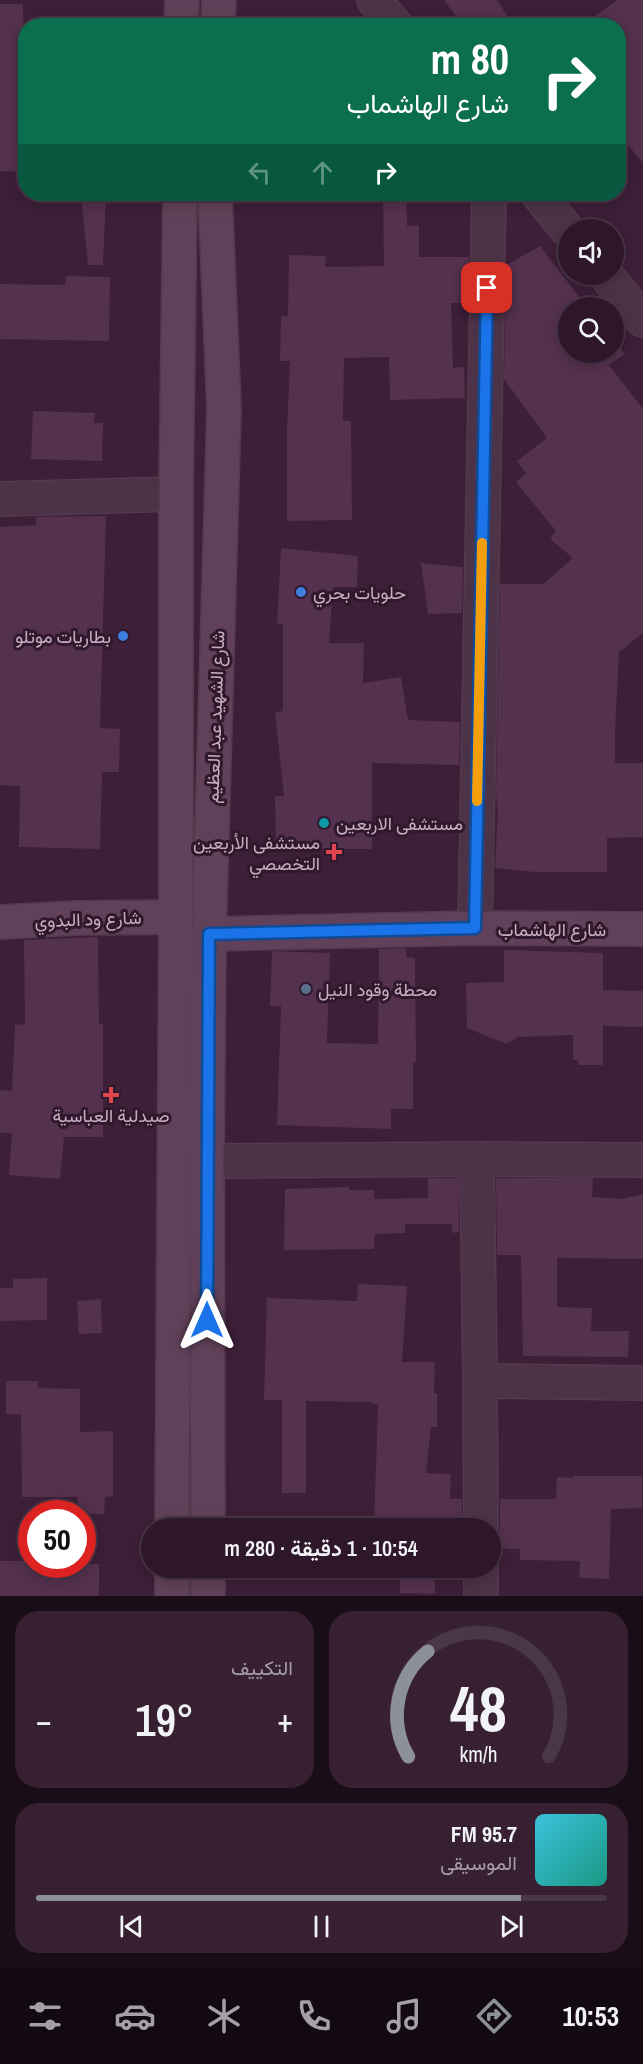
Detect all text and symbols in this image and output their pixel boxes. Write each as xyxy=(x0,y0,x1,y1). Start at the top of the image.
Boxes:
text: 80 m xyxy=(430,31,509,87)
icon: right xyxy=(530,42,608,120)
text: شارع الهاشماب xyxy=(347,85,509,121)
icon: left xyxy=(243,156,276,189)
icon: ahead xyxy=(306,156,339,189)
icon: right xyxy=(369,156,402,189)
map controls xyxy=(558,219,624,363)
button: sound xyxy=(558,219,624,285)
pin xyxy=(461,262,512,313)
icon: arrive xyxy=(470,271,503,304)
button: search xyxy=(558,297,624,363)
place label: حلويات بحري xyxy=(313,580,406,608)
marker: حلويات بحري xyxy=(294,585,308,599)
place label: بطاريات موتلو xyxy=(15,624,111,649)
marker: بطاريات موتلو xyxy=(116,629,130,643)
street label: شارع الشهيد عبد العظيم xyxy=(199,630,231,804)
place label: مستشفى الاربعين xyxy=(336,811,463,836)
marker: مستشفى الاربعين xyxy=(317,816,331,830)
place label: مستشفى الأربعين التخصصي xyxy=(193,830,320,879)
marker: مستشفى الأربعين التخصصي xyxy=(325,843,343,861)
street label: شارع ود البدوي xyxy=(34,905,142,936)
street label: شارع الهاشماب xyxy=(498,917,606,942)
place label: محطة وقود النيل xyxy=(318,977,437,1002)
marker: محطة وقود النيل xyxy=(299,982,313,996)
marker: صيدلية العباسية xyxy=(104,1088,118,1102)
place label: صيدلية العباسية xyxy=(53,1103,169,1128)
position arrow xyxy=(175,1288,239,1352)
speed limit sign: 50 xyxy=(18,1500,96,1578)
text: 10:54 · 1 دقيقة · 280 m xyxy=(224,1533,418,1563)
text: التكييف xyxy=(231,1654,293,1681)
text: 48 xyxy=(450,1666,507,1750)
text: 19° xyxy=(135,1689,194,1750)
text: − xyxy=(36,1698,52,1742)
text: + xyxy=(277,1698,293,1742)
text: km/h xyxy=(459,1740,498,1769)
text: 95.7 FM xyxy=(451,1819,517,1849)
text: الموسيقى xyxy=(440,1849,517,1876)
icon: previous xyxy=(115,1910,148,1943)
icon: pause xyxy=(305,1910,338,1943)
icon: next xyxy=(495,1910,528,1943)
icon: filters xyxy=(24,1995,66,2037)
icon: car xyxy=(114,1995,156,2037)
icon: climate xyxy=(203,1995,245,2037)
icon: phone xyxy=(293,1995,335,2037)
icon: music xyxy=(383,1995,425,2037)
icon: directions xyxy=(473,1995,515,2037)
text: 10:53 xyxy=(563,1998,619,2034)

